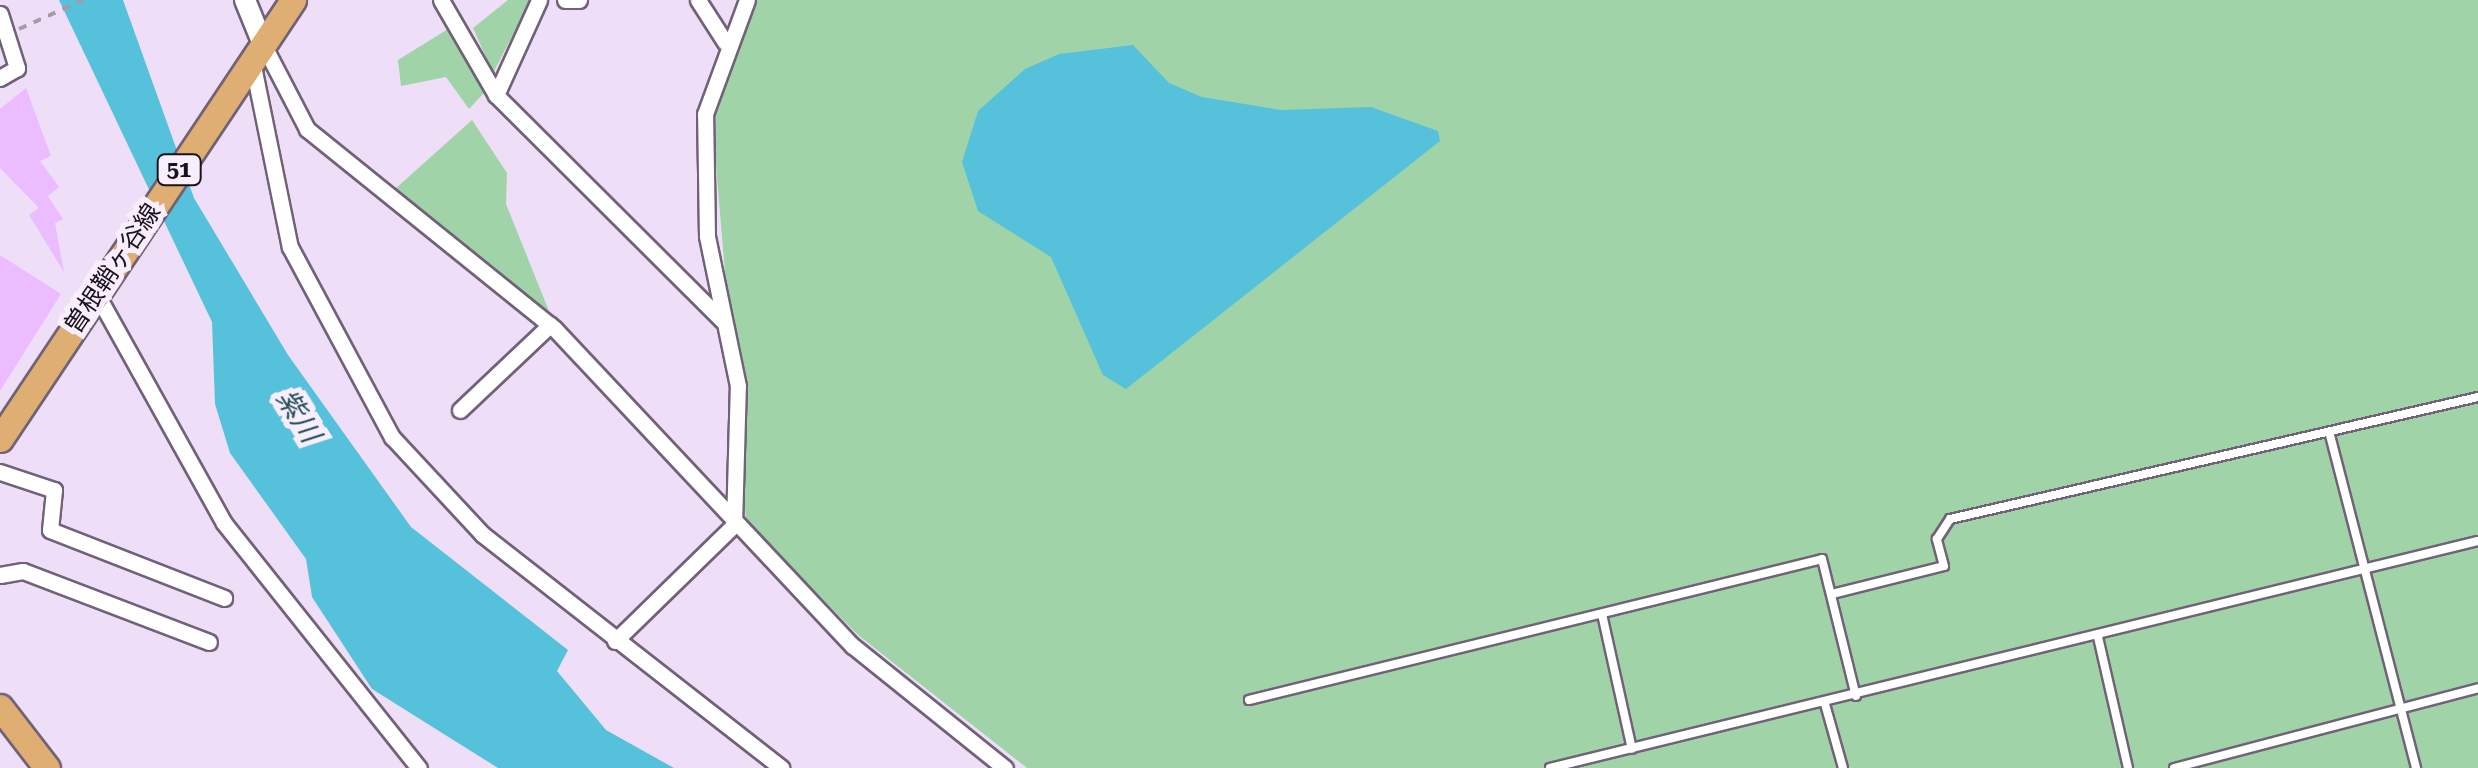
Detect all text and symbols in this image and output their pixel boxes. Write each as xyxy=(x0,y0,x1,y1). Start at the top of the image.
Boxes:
road number: 51 xyxy=(156,153,202,187)
street label: 曽根鞘ヶ谷線 xyxy=(59,198,167,340)
water label: 紫川 xyxy=(269,383,327,449)

